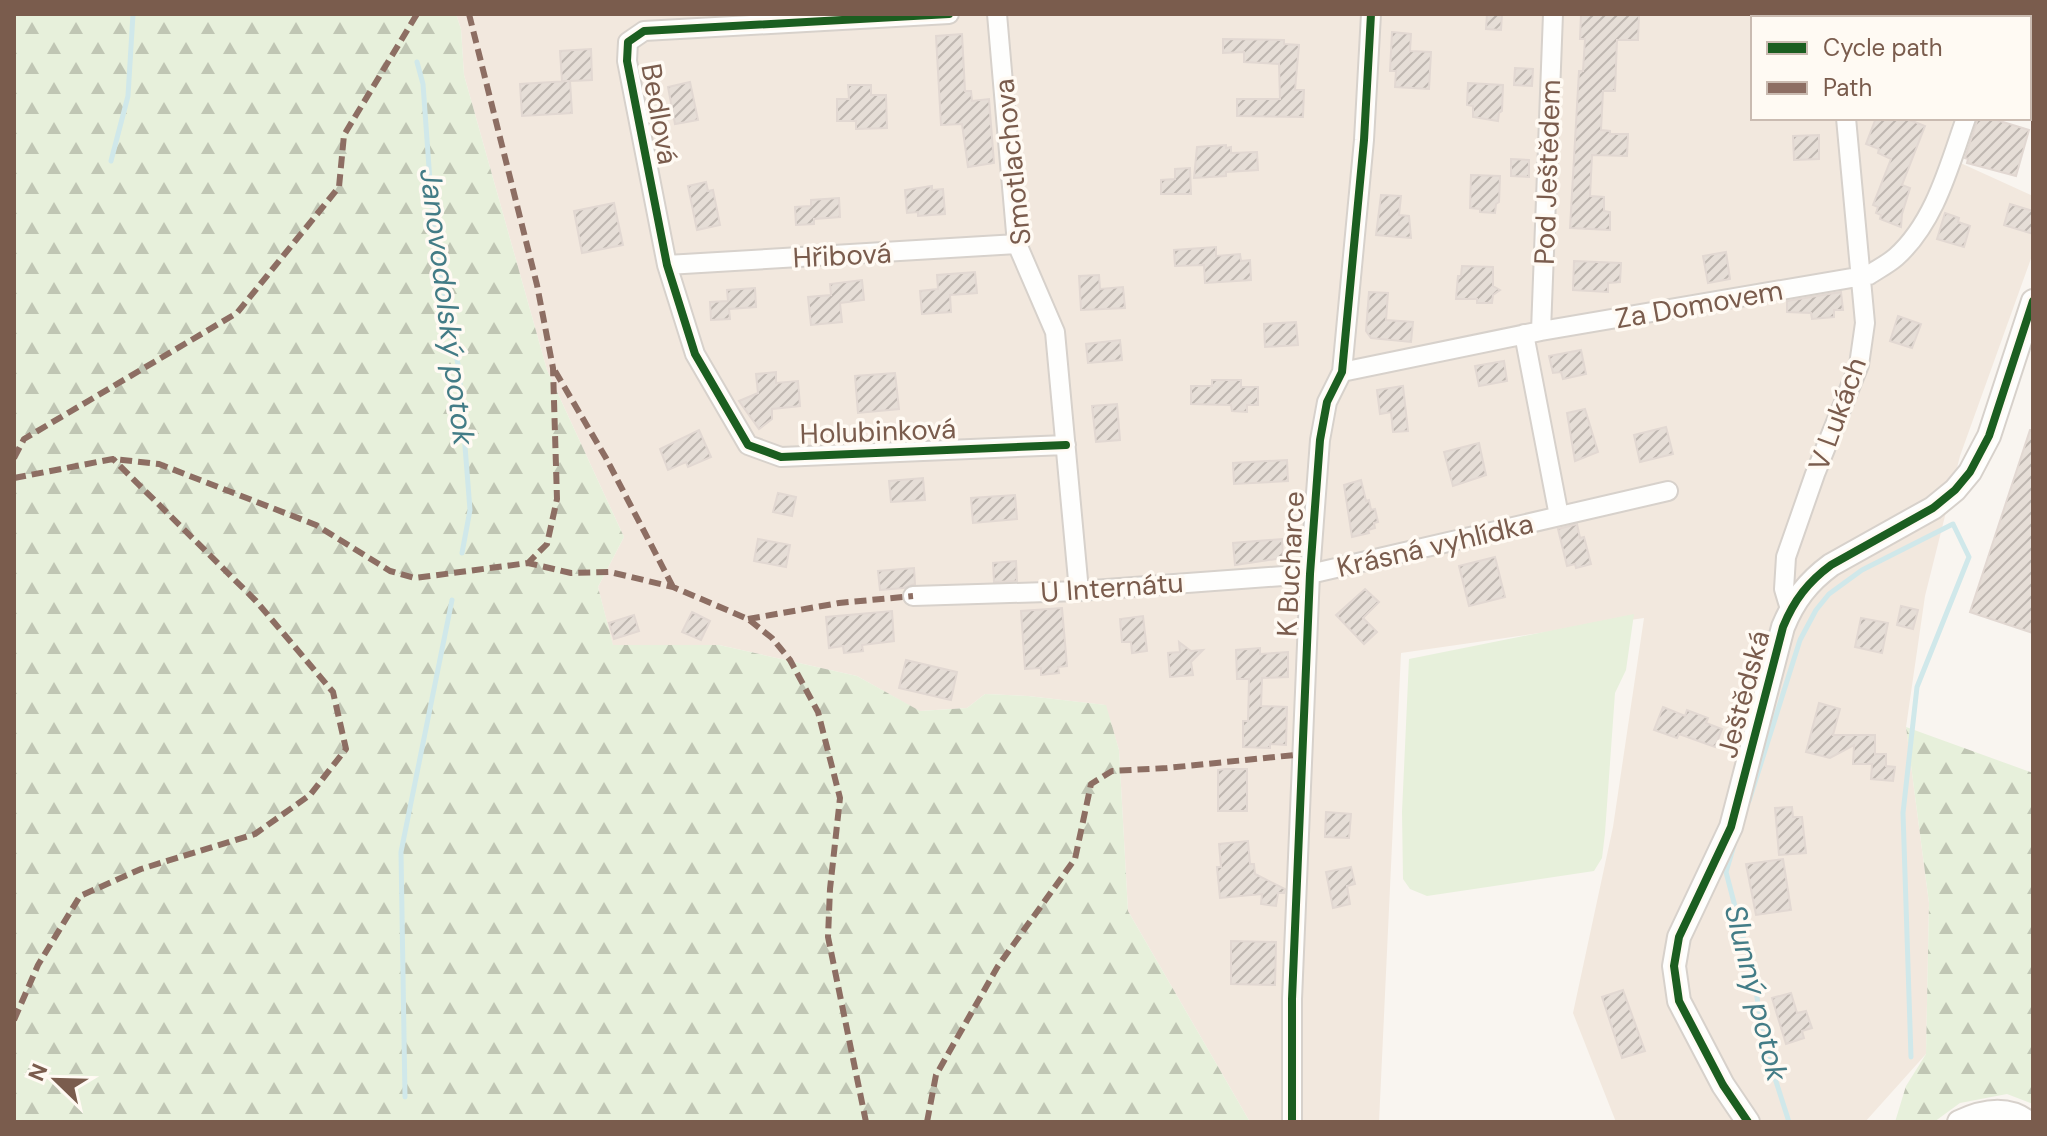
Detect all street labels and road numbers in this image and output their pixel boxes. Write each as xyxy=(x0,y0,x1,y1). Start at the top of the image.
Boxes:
street label: Bedlová xyxy=(632,61,687,167)
street label: Smotlachova xyxy=(985,77,1040,247)
street label: Pod Ještědem xyxy=(1526,79,1569,265)
street label: Hřibová xyxy=(792,234,892,277)
street label: Za Domovem xyxy=(1612,272,1786,337)
street label: V Lukách xyxy=(1800,352,1875,476)
street label: Holubinková xyxy=(799,410,957,453)
street label: K Bucharce xyxy=(1268,490,1313,638)
street label: Krásná vyhlídka xyxy=(1333,505,1537,586)
street label: U Internátu xyxy=(1039,564,1185,611)
street label: Ještědská xyxy=(1709,626,1778,762)

